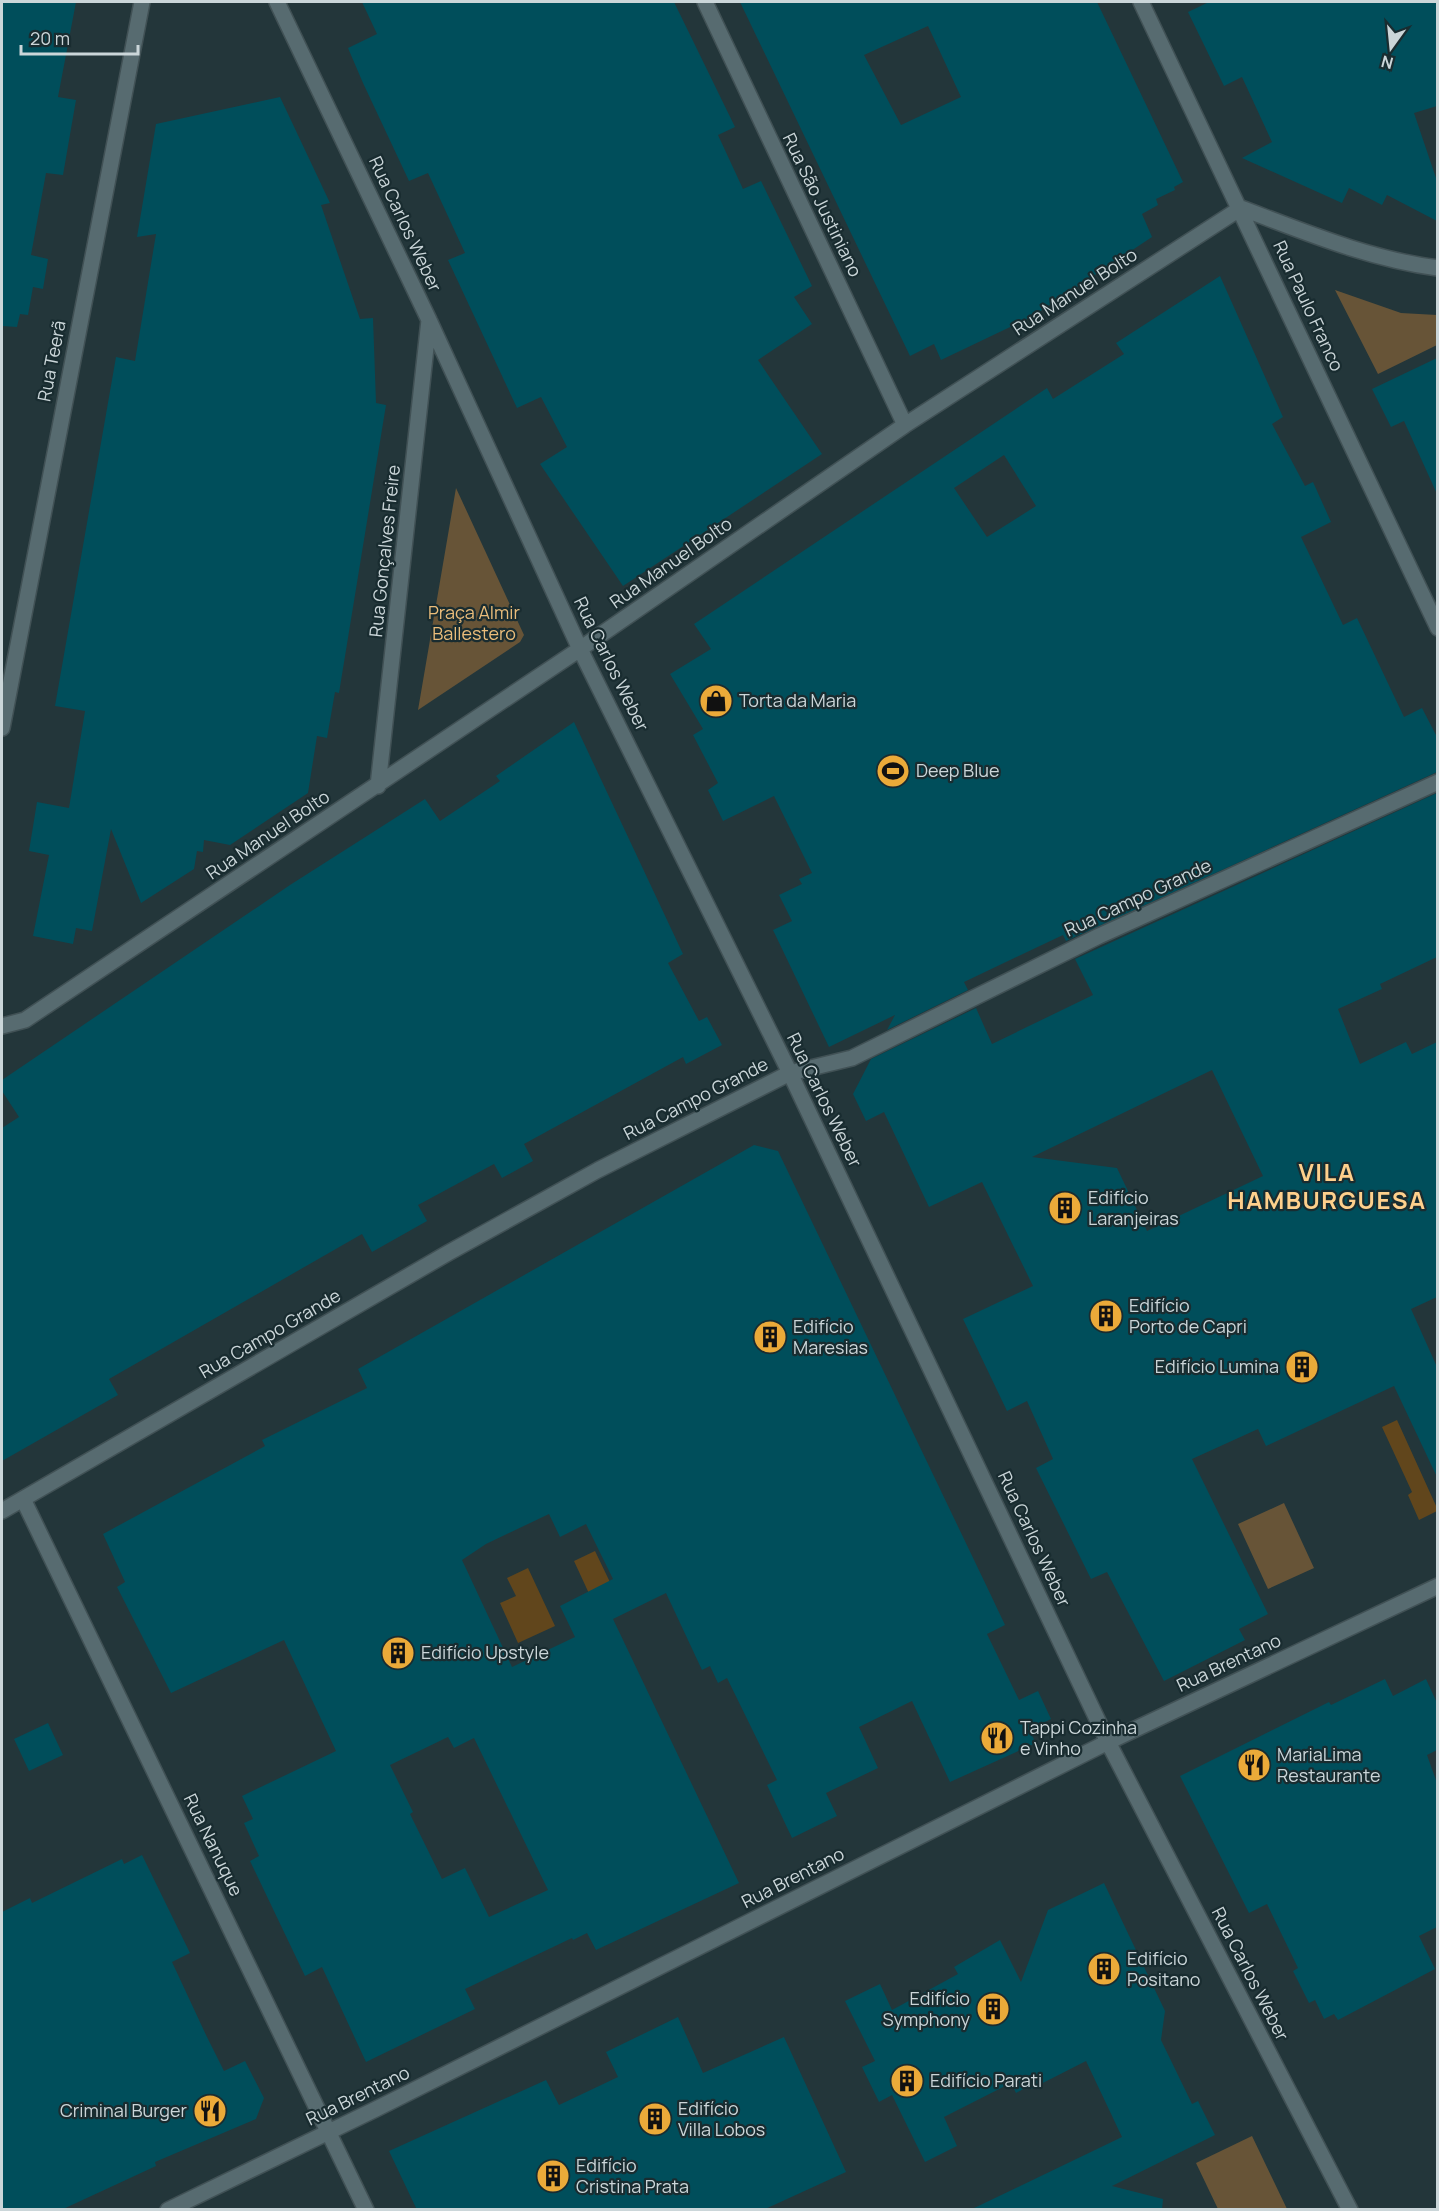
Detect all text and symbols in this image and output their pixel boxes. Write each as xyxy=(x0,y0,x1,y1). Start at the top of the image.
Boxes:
scale bar xyxy=(21,18,138,56)
north arrow xyxy=(1361,18,1421,78)
text: 20 m xyxy=(30,26,70,50)
text: N xyxy=(1379,50,1396,75)
street label: Rua São Justiniano xyxy=(778,129,868,280)
street label: Rua Carlos Weber xyxy=(364,152,448,296)
street label: Rua Paulo Franco xyxy=(1268,236,1350,375)
street label: Rua Manuel Bolto xyxy=(1008,242,1141,340)
street label: Rua Teerã xyxy=(31,318,71,403)
street label: Rua Gonçalves Freire xyxy=(363,464,405,638)
street label: Rua Manuel Bolto xyxy=(605,511,736,613)
street label: Rua Carlos Weber xyxy=(569,592,655,735)
park label: Praça Almir Ballestero xyxy=(428,600,521,645)
shop icon: Torta da Maria xyxy=(698,683,734,719)
place label: Torta da Maria xyxy=(739,688,856,712)
sports icon: Deep Blue xyxy=(875,753,911,789)
place label: Deep Blue xyxy=(916,758,1000,782)
street label: Rua Manuel Bolto xyxy=(201,784,334,884)
street label: Rua Campo Grande xyxy=(1060,853,1215,942)
street label: Rua Carlos Weber xyxy=(782,1028,868,1171)
street label: Rua Campo Grande xyxy=(619,1051,772,1145)
district label: VILA HAMBURGUESA xyxy=(1227,1155,1427,1216)
place label: Edifício Laranjeiras xyxy=(1088,1185,1179,1230)
building icon: Edifício Laranjeiras xyxy=(1047,1190,1083,1226)
street label: Rua Campo Grande xyxy=(195,1283,344,1383)
place label: Edifício Porto de Capri xyxy=(1129,1293,1247,1338)
building icon: Edifício Porto de Capri xyxy=(1088,1298,1124,1334)
place label: Edifício Maresias xyxy=(793,1314,868,1359)
building icon: Edifício Maresias xyxy=(752,1319,788,1355)
building icon: Edifício Lumina xyxy=(1284,1349,1320,1385)
place label: Edifício Lumina xyxy=(1155,1354,1279,1378)
street label: Rua Carlos Weber xyxy=(993,1467,1077,1611)
street label: Rua Brentano xyxy=(1173,1627,1285,1697)
building icon: Edifício Upstyle xyxy=(380,1635,416,1671)
place label: Edifício Upstyle xyxy=(421,1640,549,1664)
place label: Tappi Cozinha e Vinho xyxy=(1020,1715,1137,1760)
restaurant icon: Tappi Cozinha e Vinho xyxy=(979,1720,1015,1756)
place label: MariaLima Restaurante xyxy=(1277,1742,1380,1787)
restaurant icon: MariaLima Restaurante xyxy=(1236,1747,1272,1783)
street label: Rua Nanuque xyxy=(179,1789,249,1900)
street label: Rua Brentano xyxy=(737,1841,848,1913)
street label: Rua Carlos Weber xyxy=(1207,1903,1295,2045)
place label: Edifício Positano xyxy=(1127,1946,1201,1991)
building icon: Edifício Positano xyxy=(1086,1951,1122,1987)
place label: Edifício Symphony xyxy=(883,1986,971,2031)
building icon: Edifício Symphony xyxy=(975,1991,1011,2027)
street label: Rua Brentano xyxy=(302,2060,413,2131)
building icon: Edifício Parati xyxy=(889,2063,925,2099)
place label: Edifício Parati xyxy=(930,2068,1042,2092)
restaurant icon: Criminal Burger xyxy=(192,2093,228,2129)
place label: Edifício Villa Lobos xyxy=(678,2096,765,2141)
place label: Criminal Burger xyxy=(60,2098,188,2122)
building icon: Edifício Villa Lobos xyxy=(637,2101,673,2137)
place label: Edifício Cristina Prata xyxy=(576,2153,689,2198)
building icon: Edifício Cristina Prata xyxy=(535,2158,571,2194)

